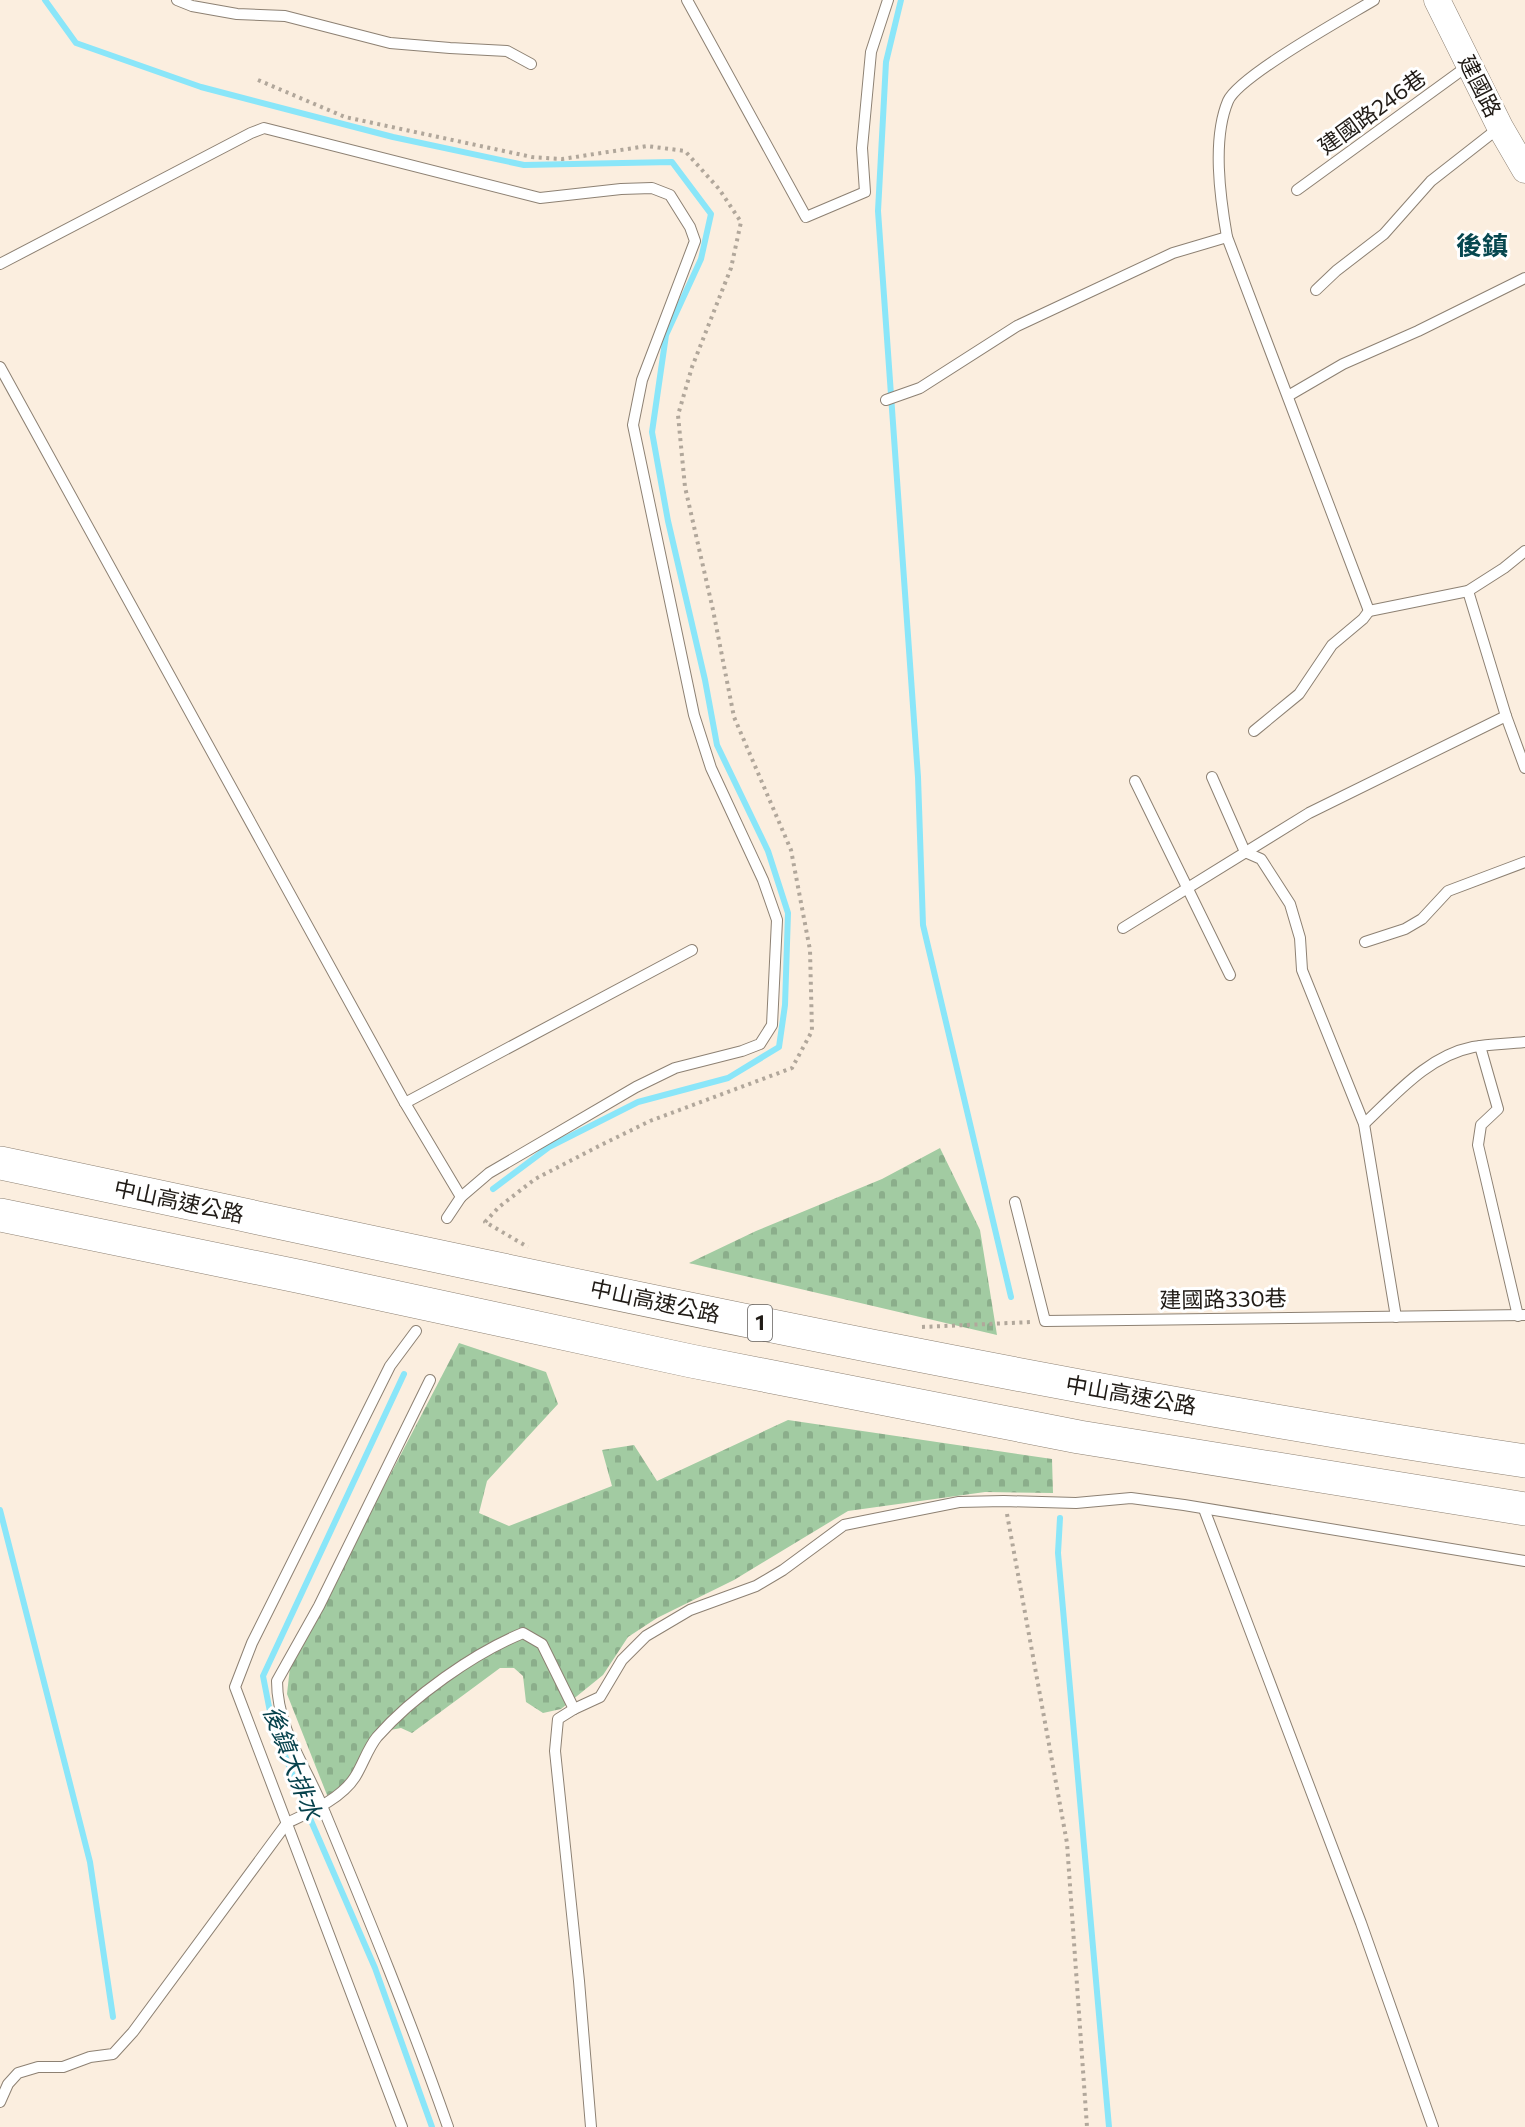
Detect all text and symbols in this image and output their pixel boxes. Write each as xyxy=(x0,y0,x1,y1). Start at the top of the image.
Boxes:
street label: 建國路 xyxy=(1453,50,1507,121)
street label: 建國路246巷 xyxy=(1313,64,1431,160)
district label: 後鎮 xyxy=(1456,229,1508,260)
street label: 中山高速公路 xyxy=(112,1174,246,1227)
street label: 中山高速公路 xyxy=(588,1274,722,1327)
street label: 建國路330巷 xyxy=(1159,1284,1287,1313)
road number: 1 xyxy=(748,1305,772,1341)
street label: 中山高速公路 xyxy=(1064,1370,1198,1419)
water label: 後鎮大排水 xyxy=(258,1701,329,1825)

